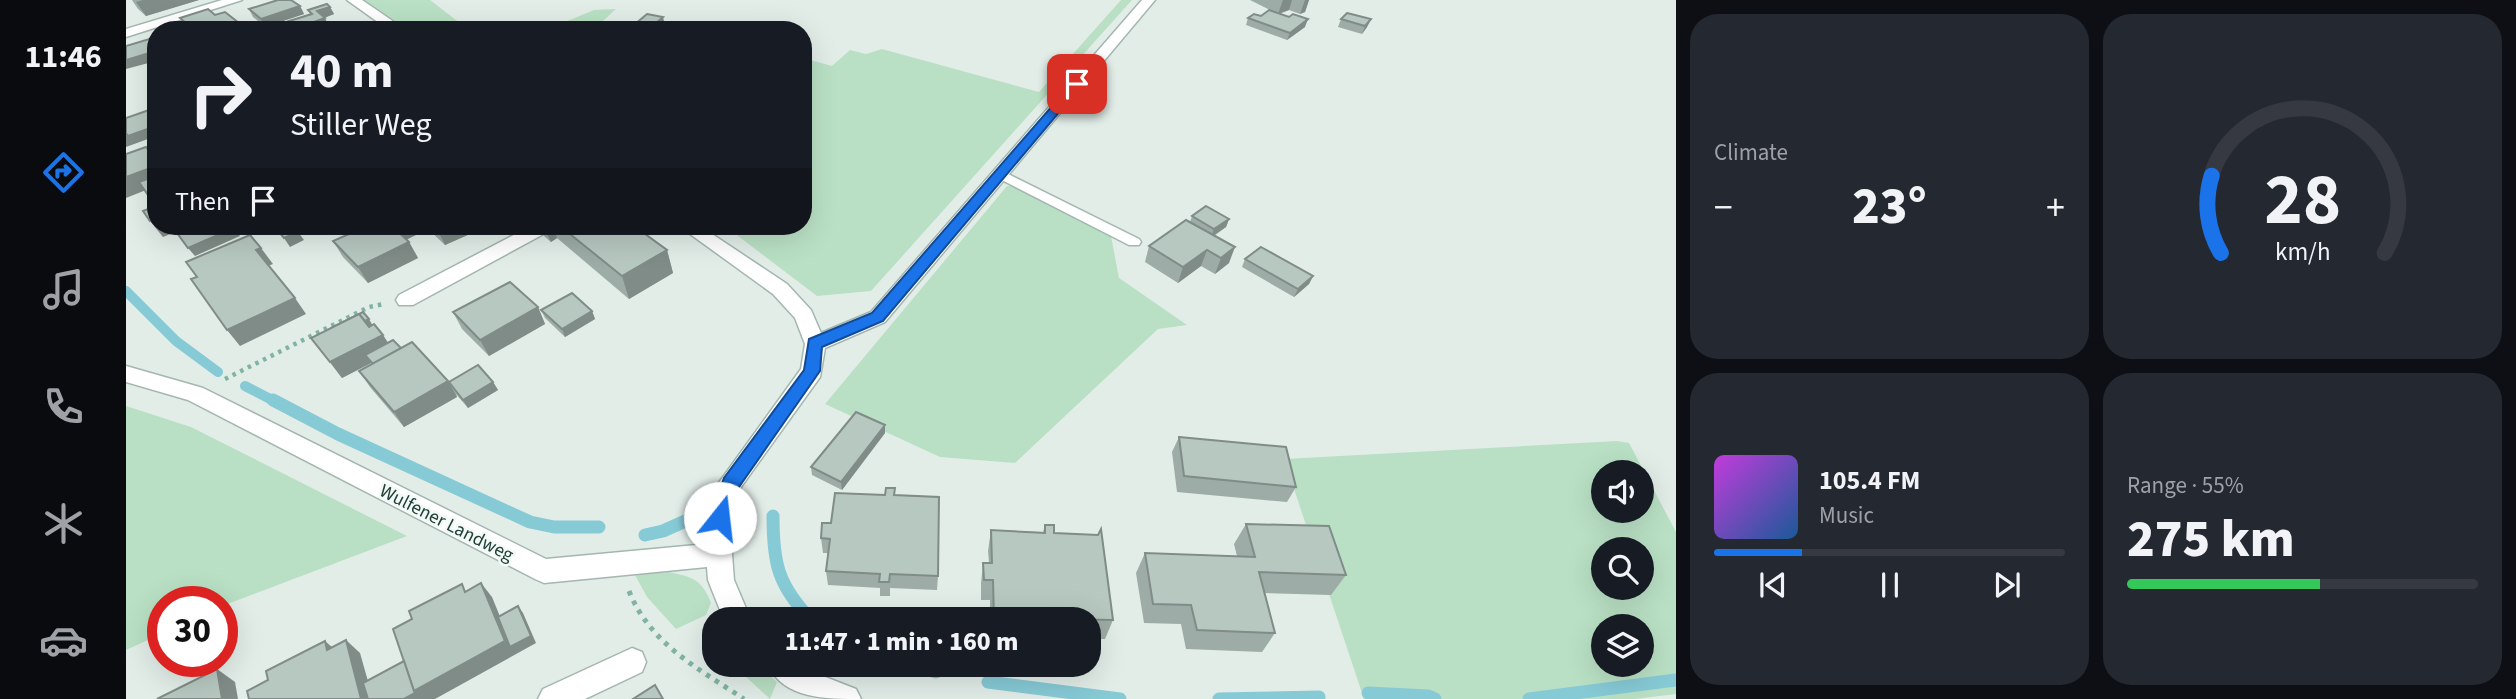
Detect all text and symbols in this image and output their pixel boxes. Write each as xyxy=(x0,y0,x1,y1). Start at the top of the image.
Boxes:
text: 11:46 xyxy=(24,34,102,80)
text: 40 m xyxy=(290,37,394,107)
icon: right xyxy=(175,49,266,140)
pin xyxy=(1047,54,1107,114)
icon: arrive xyxy=(1058,65,1096,103)
text: Stiller Weg xyxy=(290,102,432,148)
text: Climate xyxy=(1714,136,1788,169)
icon: directions xyxy=(39,148,88,197)
text: 28 xyxy=(2264,148,2341,252)
text: 23° xyxy=(1852,170,1927,244)
text: − xyxy=(1714,181,1733,235)
text: + xyxy=(2046,181,2065,235)
icon: arrive xyxy=(244,182,282,220)
text: Then xyxy=(175,183,230,220)
text: km/h xyxy=(2275,233,2330,269)
icon: music xyxy=(39,265,88,314)
icon: phone xyxy=(39,382,88,431)
map controls xyxy=(1591,460,1654,677)
button: sound xyxy=(1591,460,1654,523)
text: 105.4 FM xyxy=(1819,462,1920,499)
text: Range · 55% xyxy=(2127,469,2244,502)
street label: Wulfener Landweg xyxy=(375,478,518,569)
position arrow xyxy=(683,481,757,555)
icon: climate xyxy=(39,499,88,548)
text: Music xyxy=(1819,499,1874,532)
text: 275 km xyxy=(2127,503,2295,577)
button: search xyxy=(1591,537,1654,600)
icon: previous xyxy=(1754,566,1792,604)
icon: pause xyxy=(1871,566,1909,604)
icon: next xyxy=(1988,566,2026,604)
speed limit sign: 30 xyxy=(147,586,238,677)
button: layers xyxy=(1591,614,1654,677)
icon: car xyxy=(39,616,88,665)
text: 11:47 · 1 min · 160 m xyxy=(785,623,1018,660)

